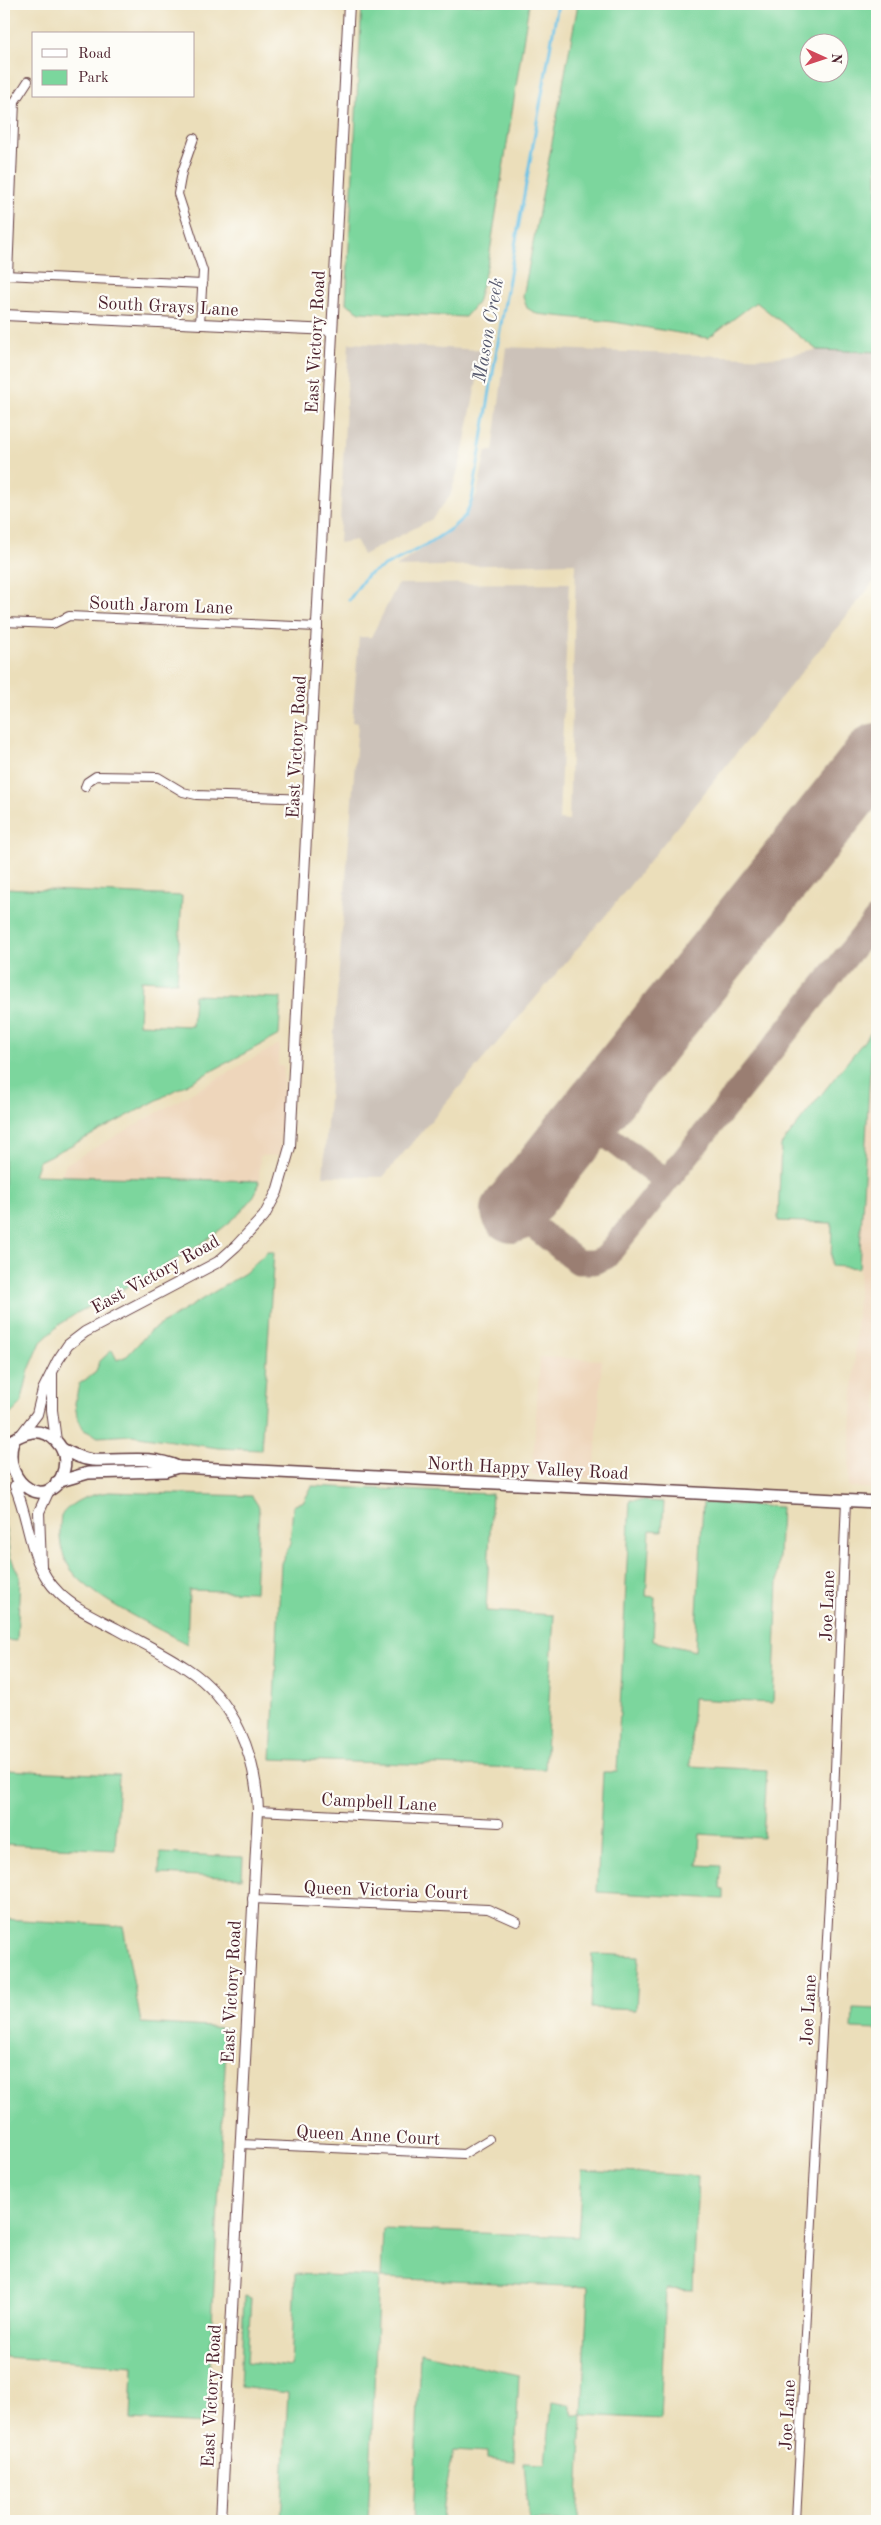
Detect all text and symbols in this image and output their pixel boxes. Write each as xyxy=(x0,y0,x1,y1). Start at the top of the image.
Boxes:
legend xyxy=(32,32,195,98)
north arrow xyxy=(798,32,848,82)
text: Road xyxy=(78,47,112,62)
text: N xyxy=(829,53,843,65)
text: Park xyxy=(78,71,109,86)
street label: East Victory Road xyxy=(303,270,329,414)
water label: Mason Creek xyxy=(471,277,508,385)
street label: South Grays Lane xyxy=(97,294,239,320)
street label: South Jarom Lane xyxy=(89,594,233,618)
street label: East Victory Road xyxy=(284,675,310,819)
street label: East Victory Road xyxy=(88,1232,223,1318)
street label: North Happy Valley Road xyxy=(427,1455,629,1483)
street label: Joe Lane xyxy=(818,1570,838,1642)
street label: Campbell Lane xyxy=(321,1791,437,1815)
street label: Queen Victoria Court xyxy=(303,1879,469,1903)
street label: East Victory Road xyxy=(219,1920,245,2064)
street label: Joe Lane xyxy=(798,1974,820,2046)
street label: Queen Anne Court xyxy=(295,2123,440,2149)
street label: East Victory Road xyxy=(199,2324,225,2468)
street label: Joe Lane xyxy=(777,2379,799,2451)

